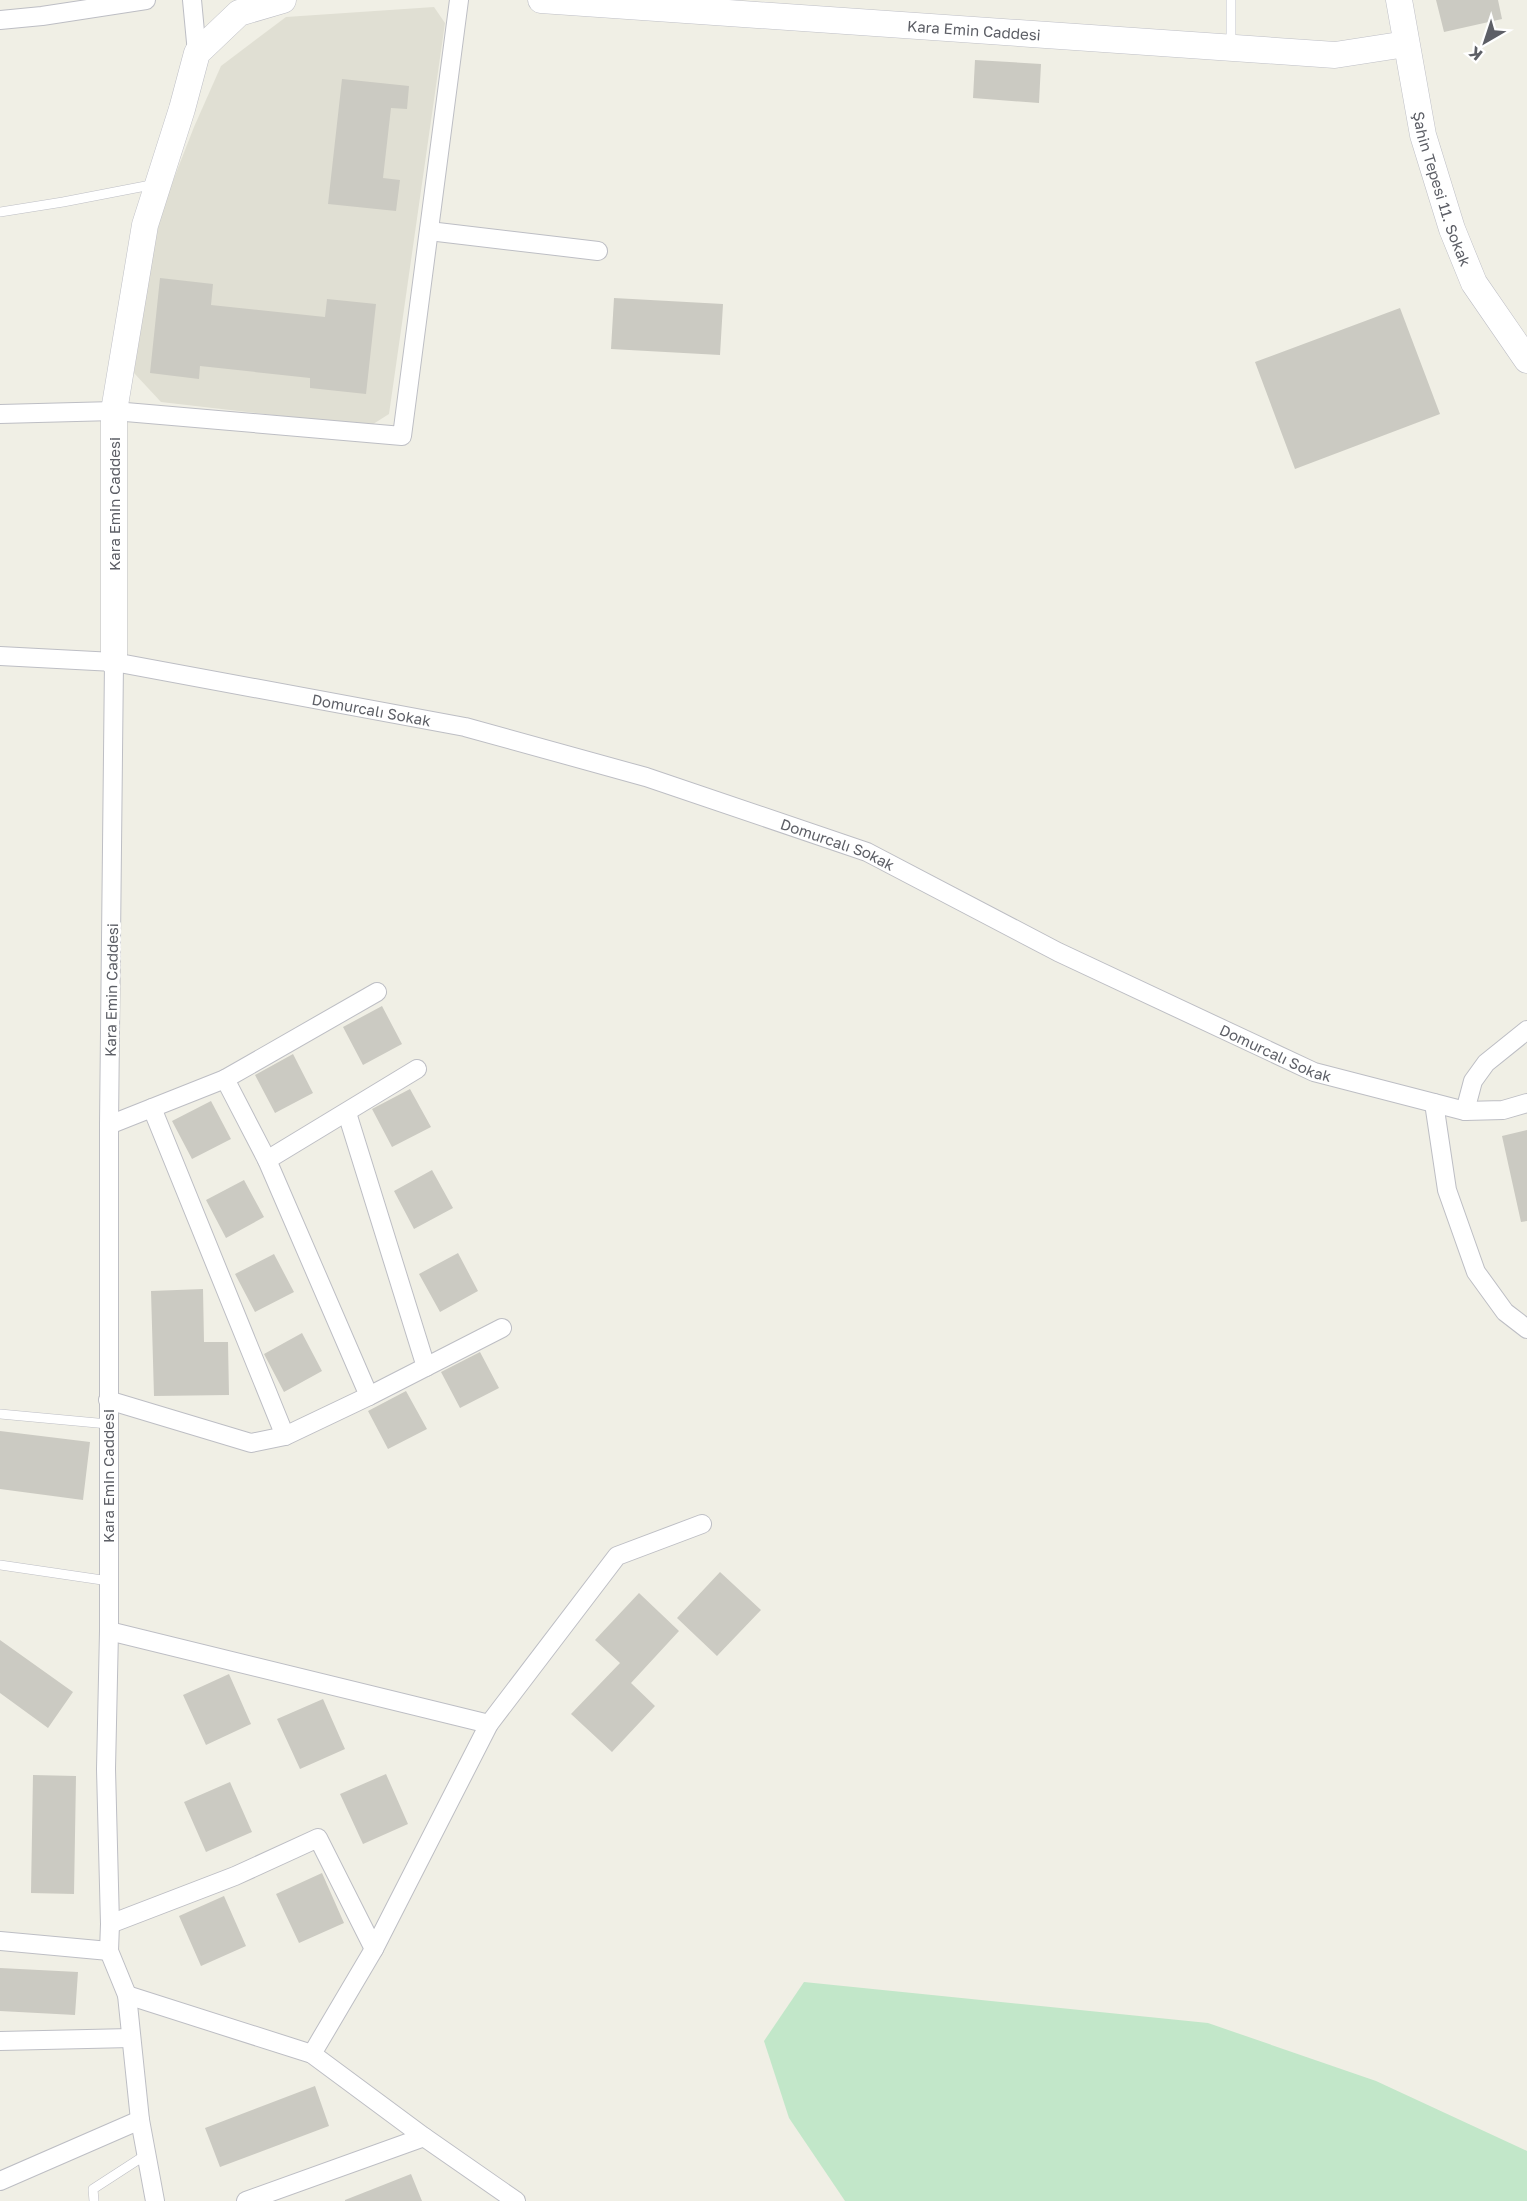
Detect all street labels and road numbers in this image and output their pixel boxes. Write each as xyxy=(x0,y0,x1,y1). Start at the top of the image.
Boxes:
street label: Kara Emin Caddesi xyxy=(907,16,1041,44)
street label: Şahin Tepesi 11. Sokak xyxy=(1410,110,1475,269)
street label: Kara Emin Caddesi xyxy=(105,437,123,571)
street label: Domurcalı Sokak xyxy=(310,690,433,730)
street label: Domurcalı Sokak xyxy=(778,814,898,874)
street label: Kara Emin Caddesi xyxy=(101,923,121,1057)
street label: Domurcalı Sokak xyxy=(1217,1020,1334,1085)
street label: Kara Emin Caddesi xyxy=(99,1409,117,1543)

